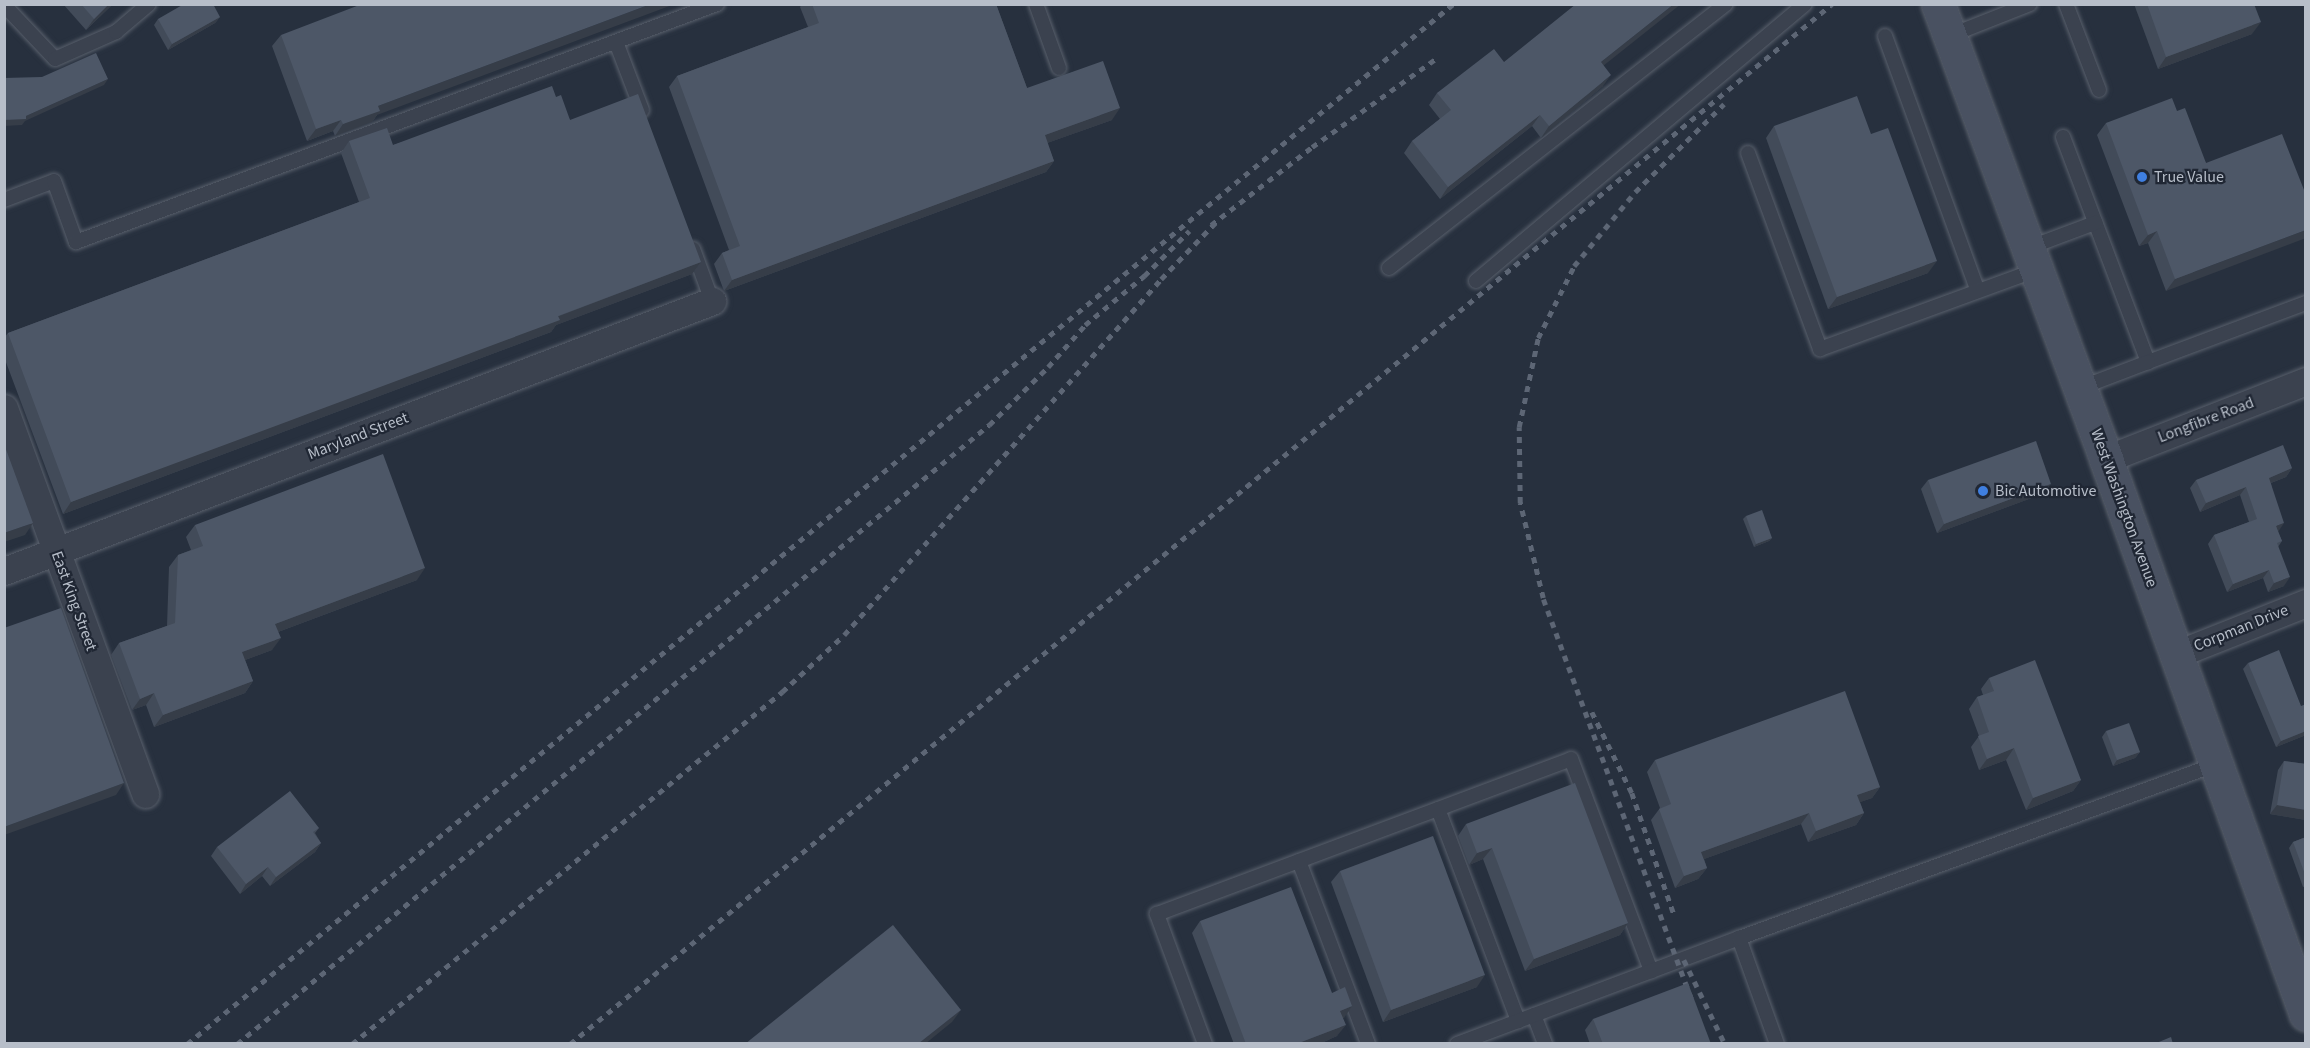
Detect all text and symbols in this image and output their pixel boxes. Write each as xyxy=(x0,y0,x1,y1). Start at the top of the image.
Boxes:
place label: True Value xyxy=(2154,167,2224,187)
marker: True Value xyxy=(2135,170,2149,184)
street label: Longfibre Road xyxy=(2155,393,2257,447)
street label: Maryland Street xyxy=(305,408,411,464)
street label: West Washington Avenue xyxy=(2086,426,2162,590)
place label: Bic Automotive xyxy=(1995,481,2096,501)
marker: Bic Automotive xyxy=(1976,484,1990,498)
street label: East King Street xyxy=(47,548,101,654)
street label: Corpman Drive xyxy=(2191,600,2291,656)

